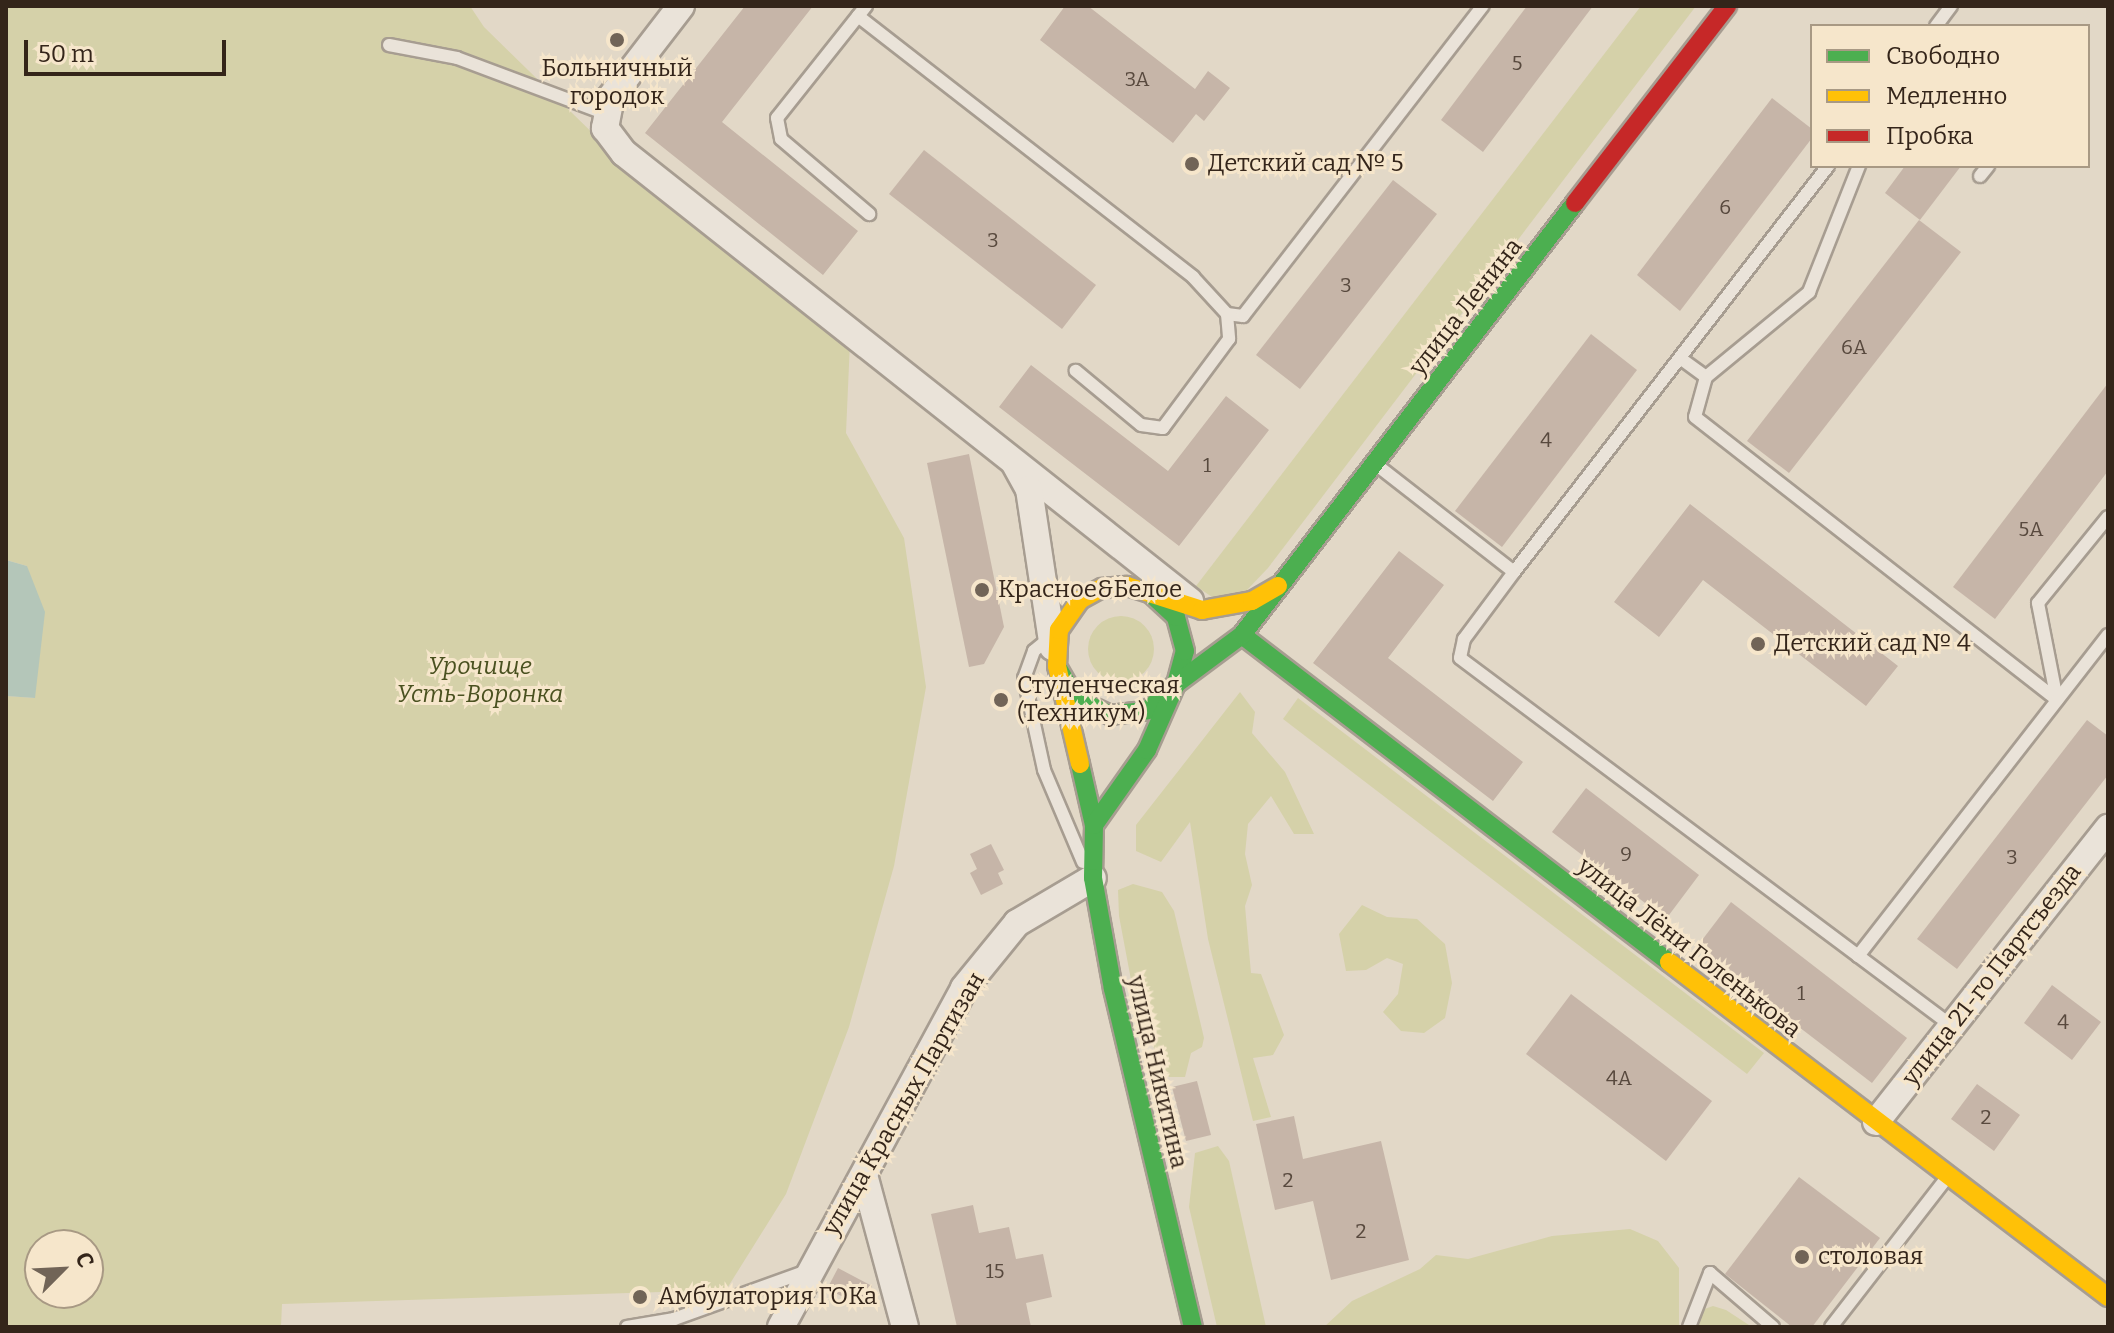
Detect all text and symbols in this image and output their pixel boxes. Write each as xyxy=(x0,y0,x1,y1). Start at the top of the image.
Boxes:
scale bar xyxy=(28,24,230,74)
legend xyxy=(1810,24,2090,168)
marker: Больничный городок xyxy=(606,29,628,51)
text: 50 m xyxy=(38,40,94,68)
text: Свободно xyxy=(1886,42,2000,70)
house number: 5 xyxy=(1512,51,1522,75)
place label: Больничный городок xyxy=(541,55,693,111)
house number: 3А xyxy=(1125,67,1149,91)
text: Медленно xyxy=(1886,82,2007,110)
text: Пробка xyxy=(1886,122,1973,150)
place label: Детский сад № 5 xyxy=(1208,150,1404,178)
marker: Детский сад № 5 xyxy=(1183,155,1201,173)
house number: 6 xyxy=(1719,195,1731,219)
house number: 3 xyxy=(987,228,999,252)
street label: улица Ленина xyxy=(1404,233,1528,381)
house number: 3 xyxy=(1340,273,1352,297)
house number: 6А xyxy=(1841,335,1867,359)
house number: 4 xyxy=(1540,428,1552,452)
house number: 1 xyxy=(1203,453,1211,477)
house number: 5А xyxy=(2019,517,2043,541)
place label: Красное&Белое xyxy=(998,576,1182,604)
marker: Красное&Белое xyxy=(973,581,991,599)
place label: Детский сад № 4 xyxy=(1774,630,1971,658)
marker: Детский сад № 4 xyxy=(1749,635,1767,653)
park label: Урочище Усть-Воронка xyxy=(397,653,563,709)
place label: Студенческая (Техникум) xyxy=(1017,672,1179,728)
marker: Студенческая (Техникум) xyxy=(992,691,1010,709)
house number: 9 xyxy=(1620,842,1632,866)
house number: 3 xyxy=(2006,845,2018,869)
street label: улица Лёни Голенькова xyxy=(1572,852,1806,1044)
street label: улица 21-го Партсъезда xyxy=(1896,858,2088,1092)
street label: улица Красных Партизан xyxy=(817,967,991,1241)
street label: улица Никитина xyxy=(1121,973,1193,1171)
house number: 1 xyxy=(1797,981,1805,1005)
house number: 4 xyxy=(2057,1010,2069,1034)
house number: 4А xyxy=(1606,1066,1632,1090)
house number: 2 xyxy=(1981,1105,1991,1129)
house number: 2 xyxy=(1283,1168,1293,1192)
house number: 2 xyxy=(1356,1219,1366,1243)
north arrow xyxy=(24,1229,104,1309)
place label: столовая xyxy=(1818,1243,1923,1271)
text: С xyxy=(69,1248,100,1272)
marker: столовая xyxy=(1793,1248,1811,1266)
house number: 15 xyxy=(986,1259,1004,1283)
place label: Амбулатория ГОКа xyxy=(658,1283,877,1311)
marker: Амбулатория ГОКа xyxy=(629,1286,651,1308)

